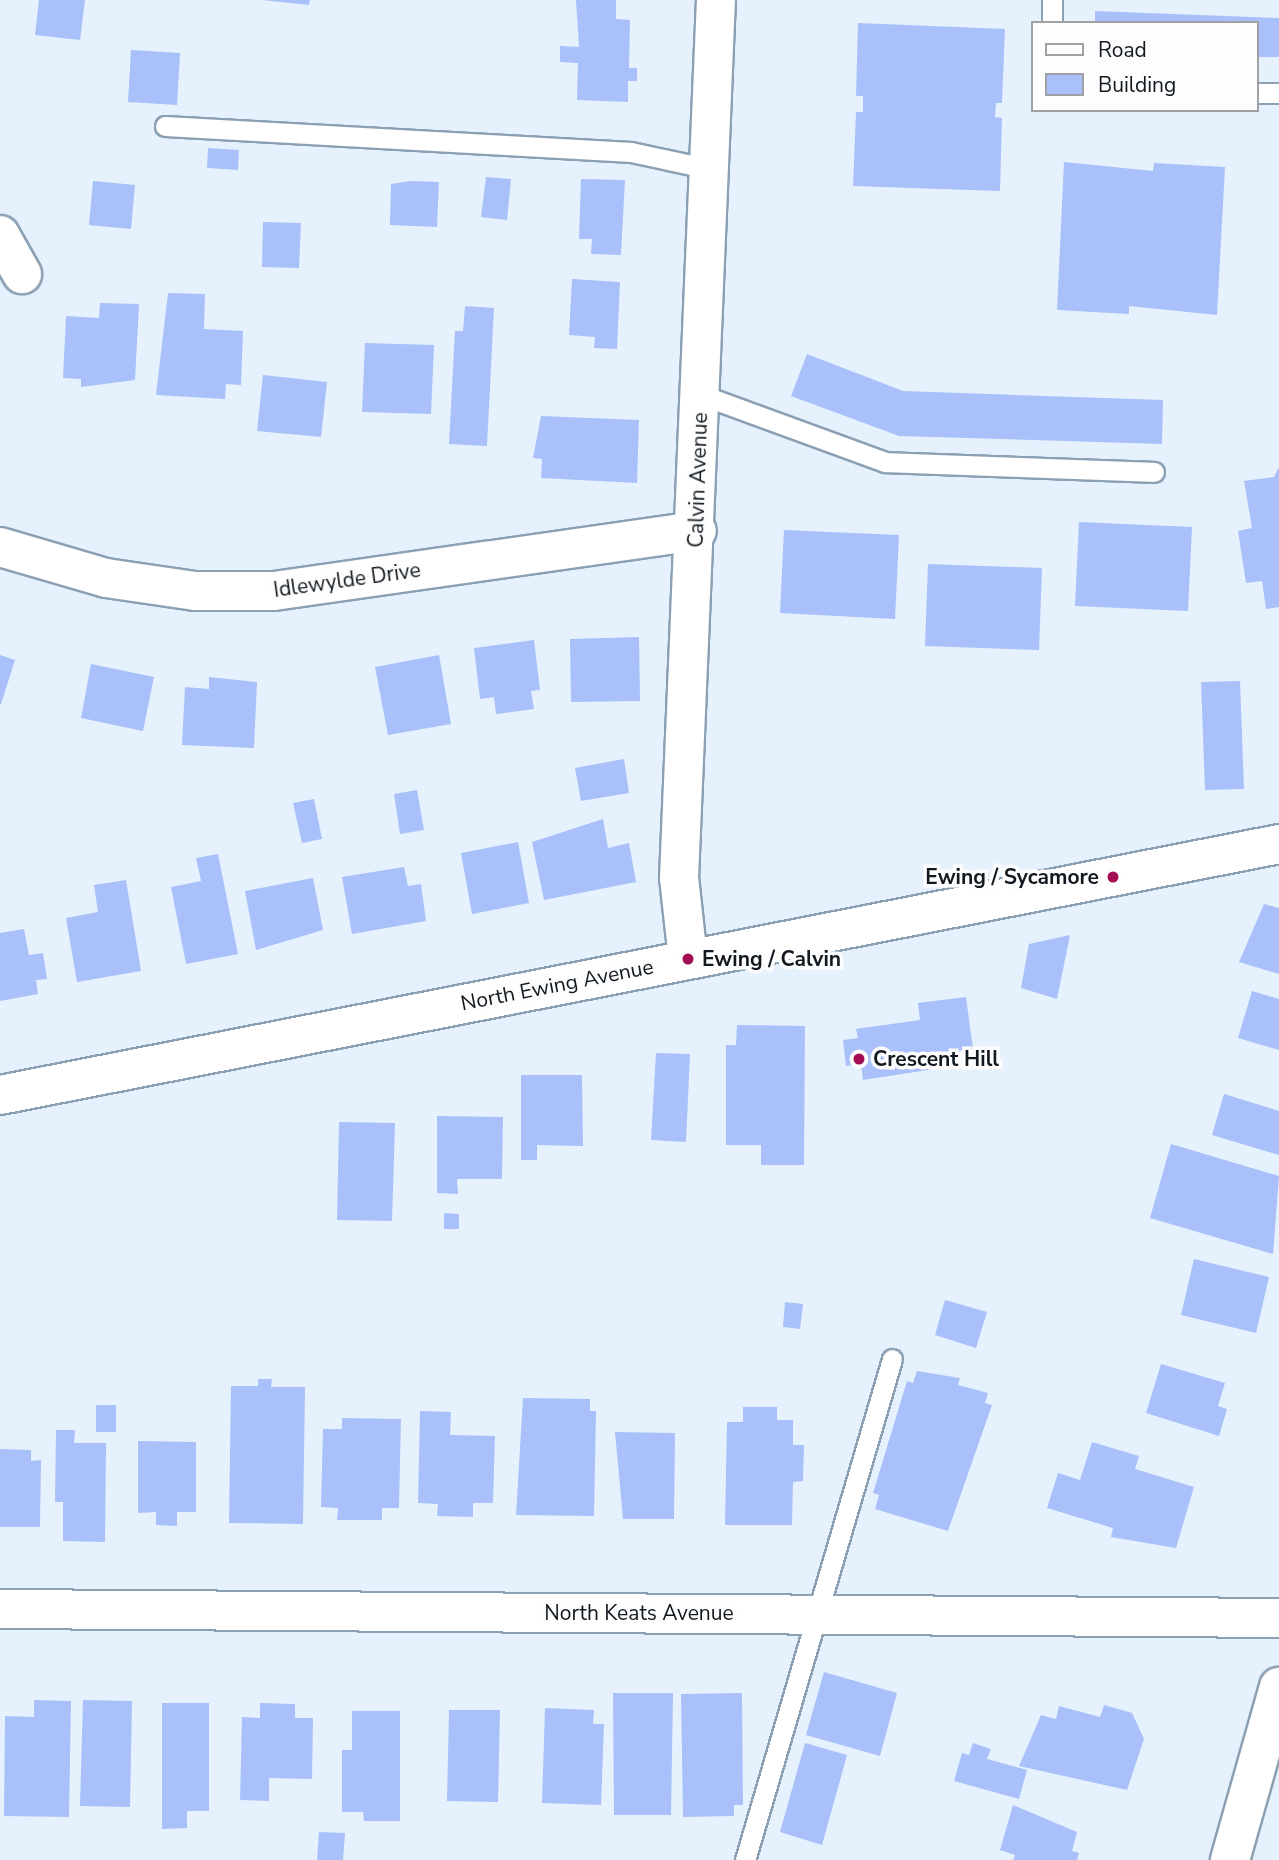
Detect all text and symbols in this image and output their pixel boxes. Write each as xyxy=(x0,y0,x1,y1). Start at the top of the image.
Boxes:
legend xyxy=(1030,21,1258,112)
text: Road xyxy=(1098,36,1147,64)
text: Building xyxy=(1098,71,1176,99)
street label: Calvin Avenue xyxy=(683,412,713,548)
street label: Idlewylde Drive xyxy=(272,557,422,603)
place label: Ewing / Sycamore xyxy=(925,864,1099,890)
marker: Ewing / Sycamore xyxy=(1105,869,1121,885)
place label: Ewing / Calvin xyxy=(702,946,841,972)
marker: Ewing / Calvin xyxy=(680,951,696,967)
street label: North Ewing Avenue xyxy=(459,954,655,1016)
place label: Crescent Hill xyxy=(873,1046,999,1072)
marker: Crescent Hill xyxy=(851,1051,867,1067)
street label: North Keats Avenue xyxy=(544,1600,734,1626)

